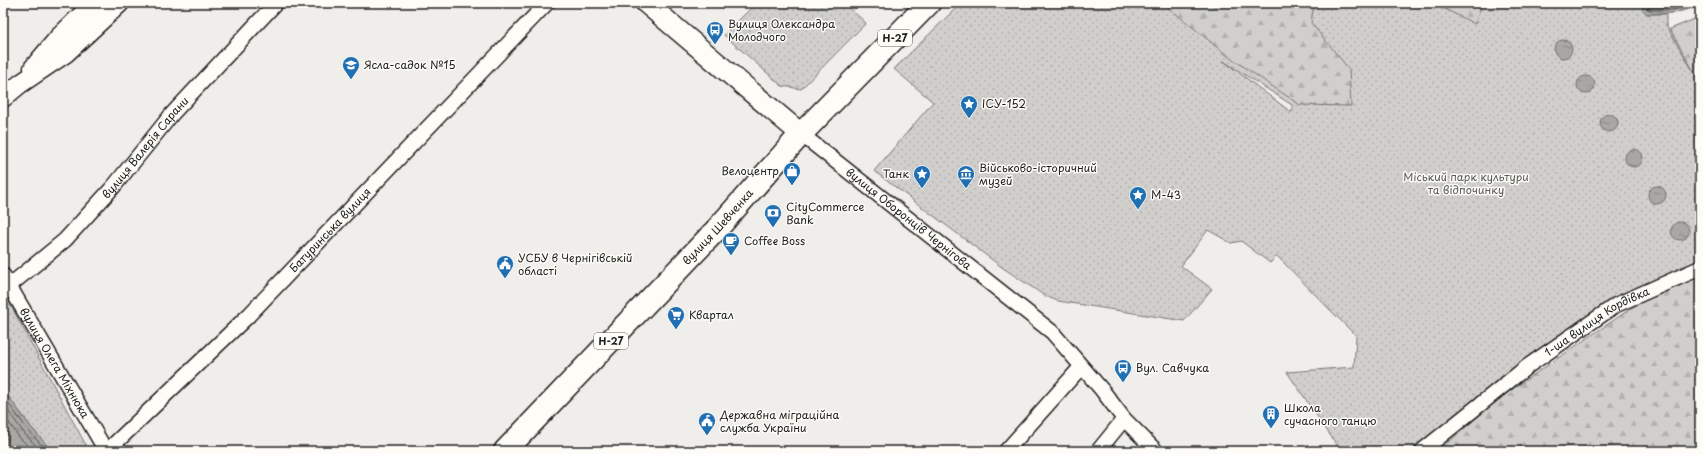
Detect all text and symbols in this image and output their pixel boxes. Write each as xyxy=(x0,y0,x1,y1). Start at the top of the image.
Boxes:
place label: Вулиця Олександра Молодчого xyxy=(728,15,835,45)
bus stop icon: Вулиця Олександра Молодчого xyxy=(705,20,725,45)
road number: Н-27 xyxy=(878,30,912,46)
school or university icon: Ясла-садок №15 xyxy=(341,55,361,80)
place label: Ясла-садок №15 xyxy=(364,56,456,73)
street label: вулиця Валерія Сарани xyxy=(98,92,192,202)
place icon: ІСУ-152 xyxy=(959,94,979,119)
place label: ІСУ-152 xyxy=(982,95,1026,112)
place label: Військово-історичний музей xyxy=(979,159,1097,189)
shop icon: Велоцентр xyxy=(782,161,802,186)
place label: Велоцентр xyxy=(721,162,779,179)
street label: вулиця Оборонців Чернігова xyxy=(842,163,976,274)
place icon: Танк xyxy=(912,164,932,189)
museum icon: Військово-історичний музей xyxy=(956,164,976,189)
place label: Танк xyxy=(883,165,909,182)
park label: Міський парк культури та відпочинку xyxy=(1403,168,1529,198)
street label: Батуринська вулиця xyxy=(285,183,374,276)
street label: вулиця Шевченка xyxy=(678,185,757,269)
place icon: М-43 xyxy=(1128,185,1148,210)
place label: М-43 xyxy=(1151,186,1181,203)
place label: CityCommerce Bank xyxy=(786,198,865,228)
bank icon: CityCommerce Bank xyxy=(763,203,783,228)
cafe icon: Coffee Boss xyxy=(721,231,741,256)
place label: Coffee Boss xyxy=(744,232,805,249)
place label: УСБУ в Чернігівській області xyxy=(518,249,633,279)
public building icon: УСБУ в Чернігівській області xyxy=(495,254,515,279)
street label: 1-ша вулиця Кордівка xyxy=(1541,282,1652,360)
street label: вулиця Олега Міхнюка xyxy=(16,304,94,421)
supermarket icon: Квартал xyxy=(666,305,686,330)
place label: Квартал xyxy=(689,306,734,323)
road number: Н-27 xyxy=(594,333,628,349)
bus stop icon: Вул. Савчука xyxy=(1113,358,1133,383)
place label: Вул. Савчука xyxy=(1136,359,1209,376)
place label: Школа сучасного танцю xyxy=(1284,399,1376,429)
building icon: Школа сучасного танцю xyxy=(1261,404,1281,429)
place label: Державна міграційна служба України xyxy=(719,406,840,436)
public building icon: Державна міграційна служба України xyxy=(697,411,717,436)

